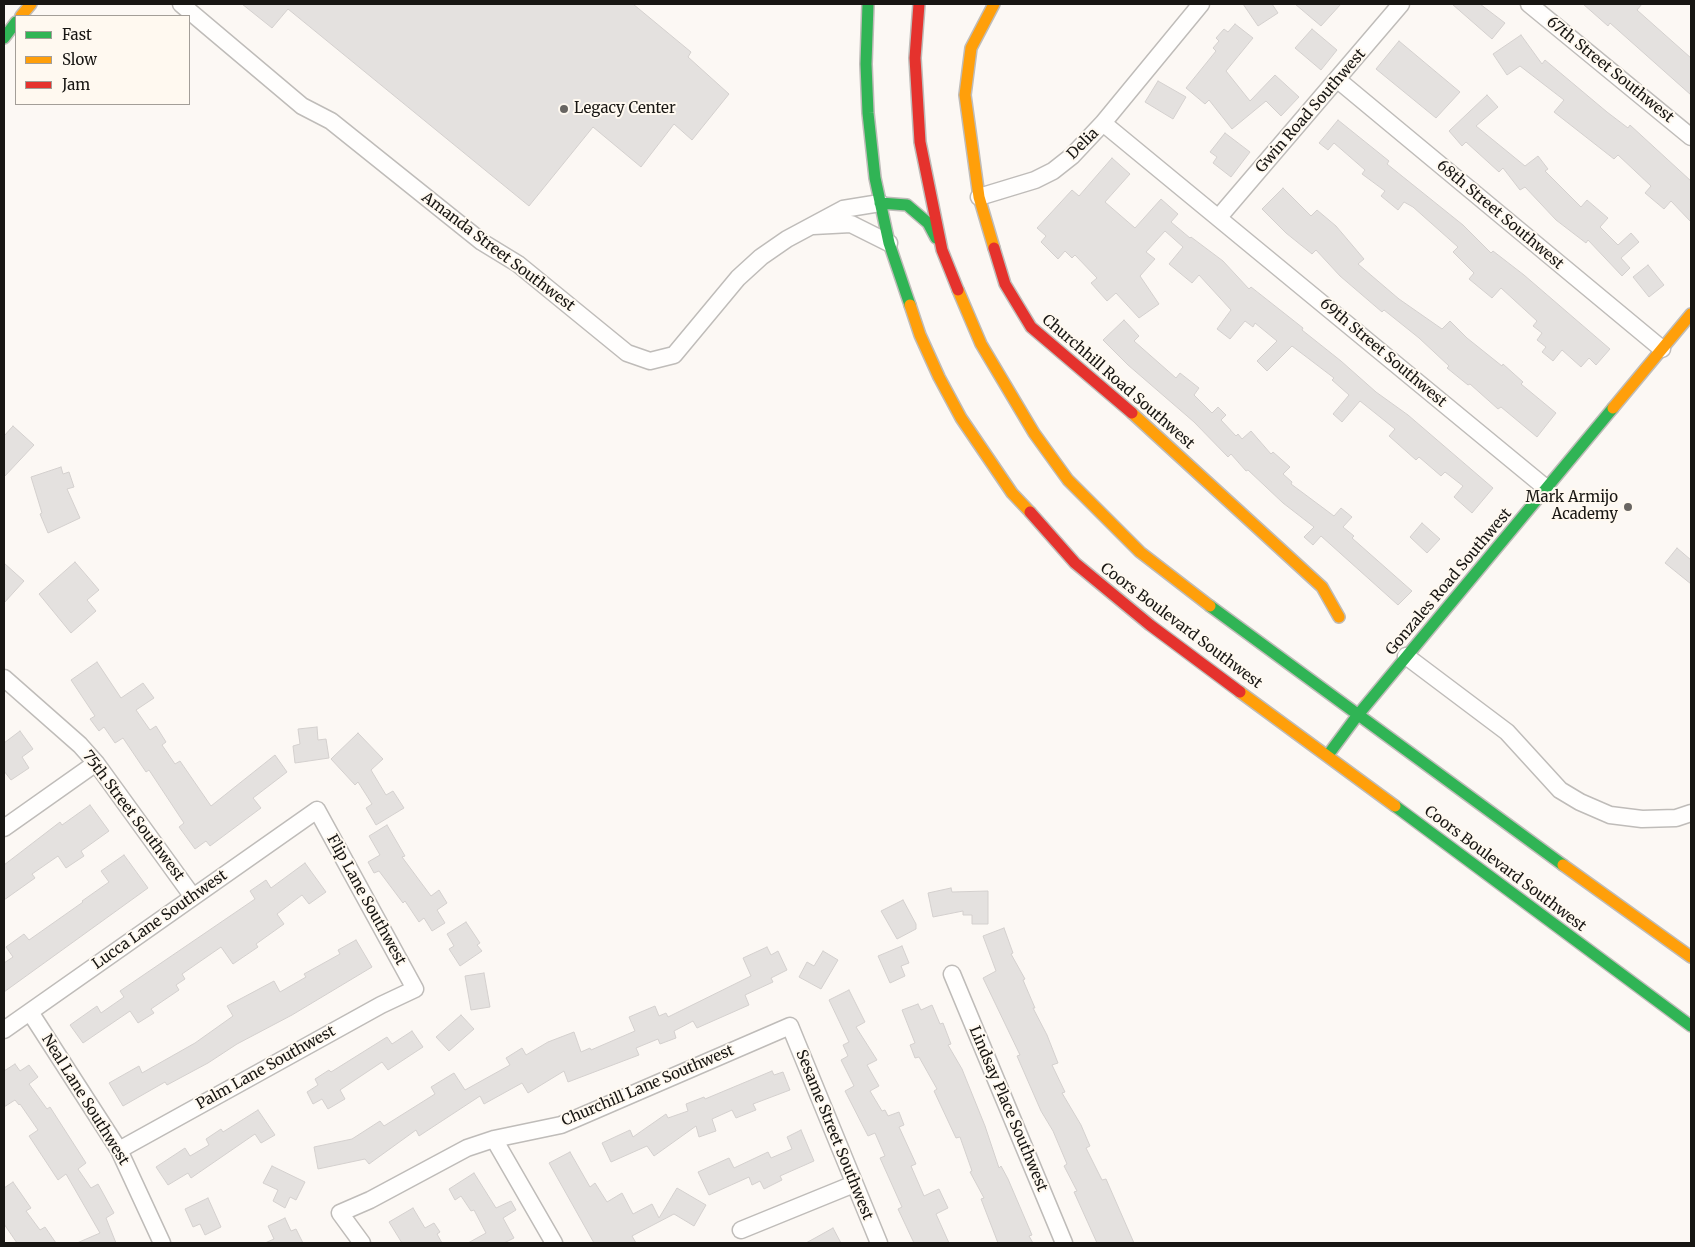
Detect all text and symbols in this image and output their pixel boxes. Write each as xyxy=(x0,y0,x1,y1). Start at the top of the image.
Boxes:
street label: 67th Street Southwest xyxy=(1543,13,1677,127)
legend xyxy=(15,15,190,105)
text: Fast xyxy=(62,25,92,44)
street label: Gwin Road Southwest xyxy=(1252,45,1370,177)
text: Slow xyxy=(62,50,97,69)
text: Jam xyxy=(62,75,90,94)
place label: Legacy Center xyxy=(574,100,676,118)
marker: Legacy Center xyxy=(558,103,570,115)
street label: Delia xyxy=(1064,125,1102,163)
street label: 68th Street Southwest xyxy=(1433,157,1567,273)
street label: Amanda Street Southwest xyxy=(418,189,578,315)
street label: 69th Street Southwest xyxy=(1316,295,1450,411)
street label: Churchhill Road Southwest xyxy=(1038,311,1198,453)
place label: Mark Armijo Academy xyxy=(1526,489,1618,524)
marker: Mark Armijo Academy xyxy=(1622,501,1634,513)
street label: Gonzales Road Southwest xyxy=(1382,505,1516,659)
street label: Coors Boulevard Southwest xyxy=(1097,559,1265,693)
street label: 75th Street Southwest xyxy=(78,747,188,885)
street label: Coors Boulevard Southwest xyxy=(1421,802,1589,936)
street label: Flip Lane Southwest xyxy=(323,832,409,968)
street label: Lucca Lane Southwest xyxy=(89,867,231,973)
street label: Palm Lane Southwest xyxy=(193,1022,339,1114)
street label: Lindsay Place Southwest xyxy=(965,1024,1051,1194)
street label: Neal Lane Southwest xyxy=(37,1031,133,1169)
street label: Churchill Lane Southwest xyxy=(559,1042,737,1130)
street label: Sesame Street Southwest xyxy=(792,1047,876,1223)

